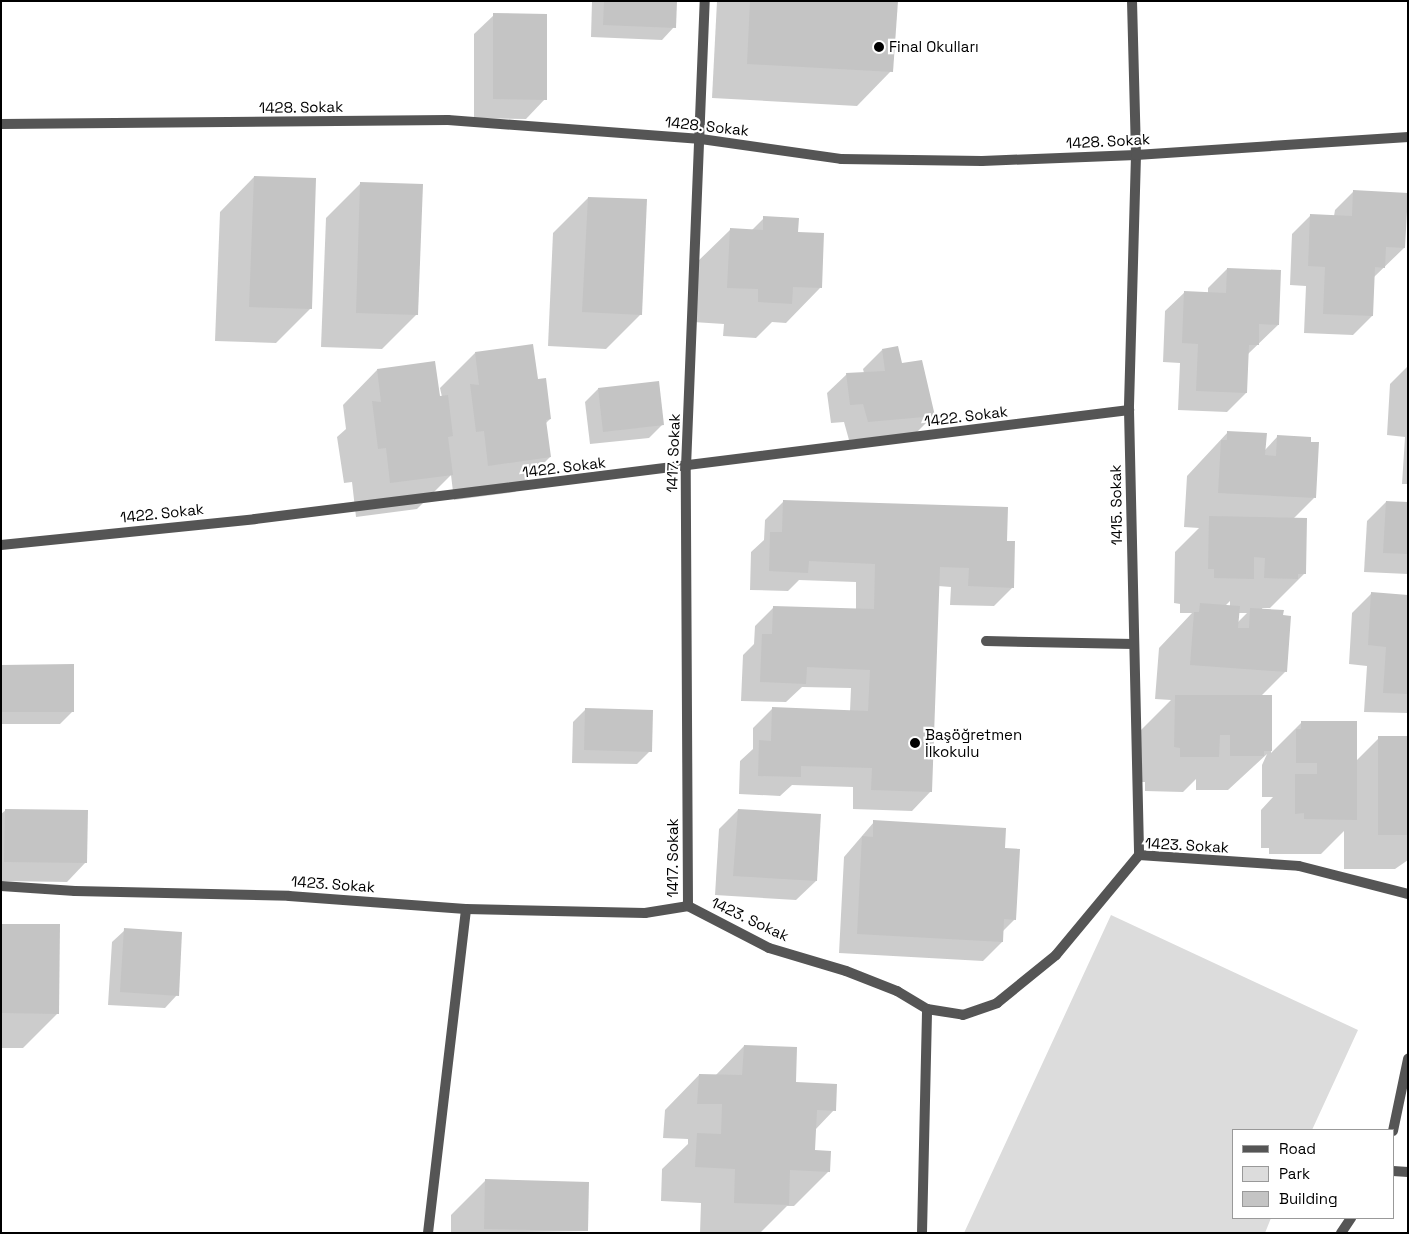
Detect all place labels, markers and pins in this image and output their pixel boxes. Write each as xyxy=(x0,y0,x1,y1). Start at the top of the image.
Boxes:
place label: Final Okulları xyxy=(889,38,979,56)
marker: Final Okulları xyxy=(873,41,885,53)
place label: Başöğretmen İlkokulu xyxy=(925,725,1022,760)
marker: Başöğretmen İlkokulu xyxy=(909,737,921,749)

